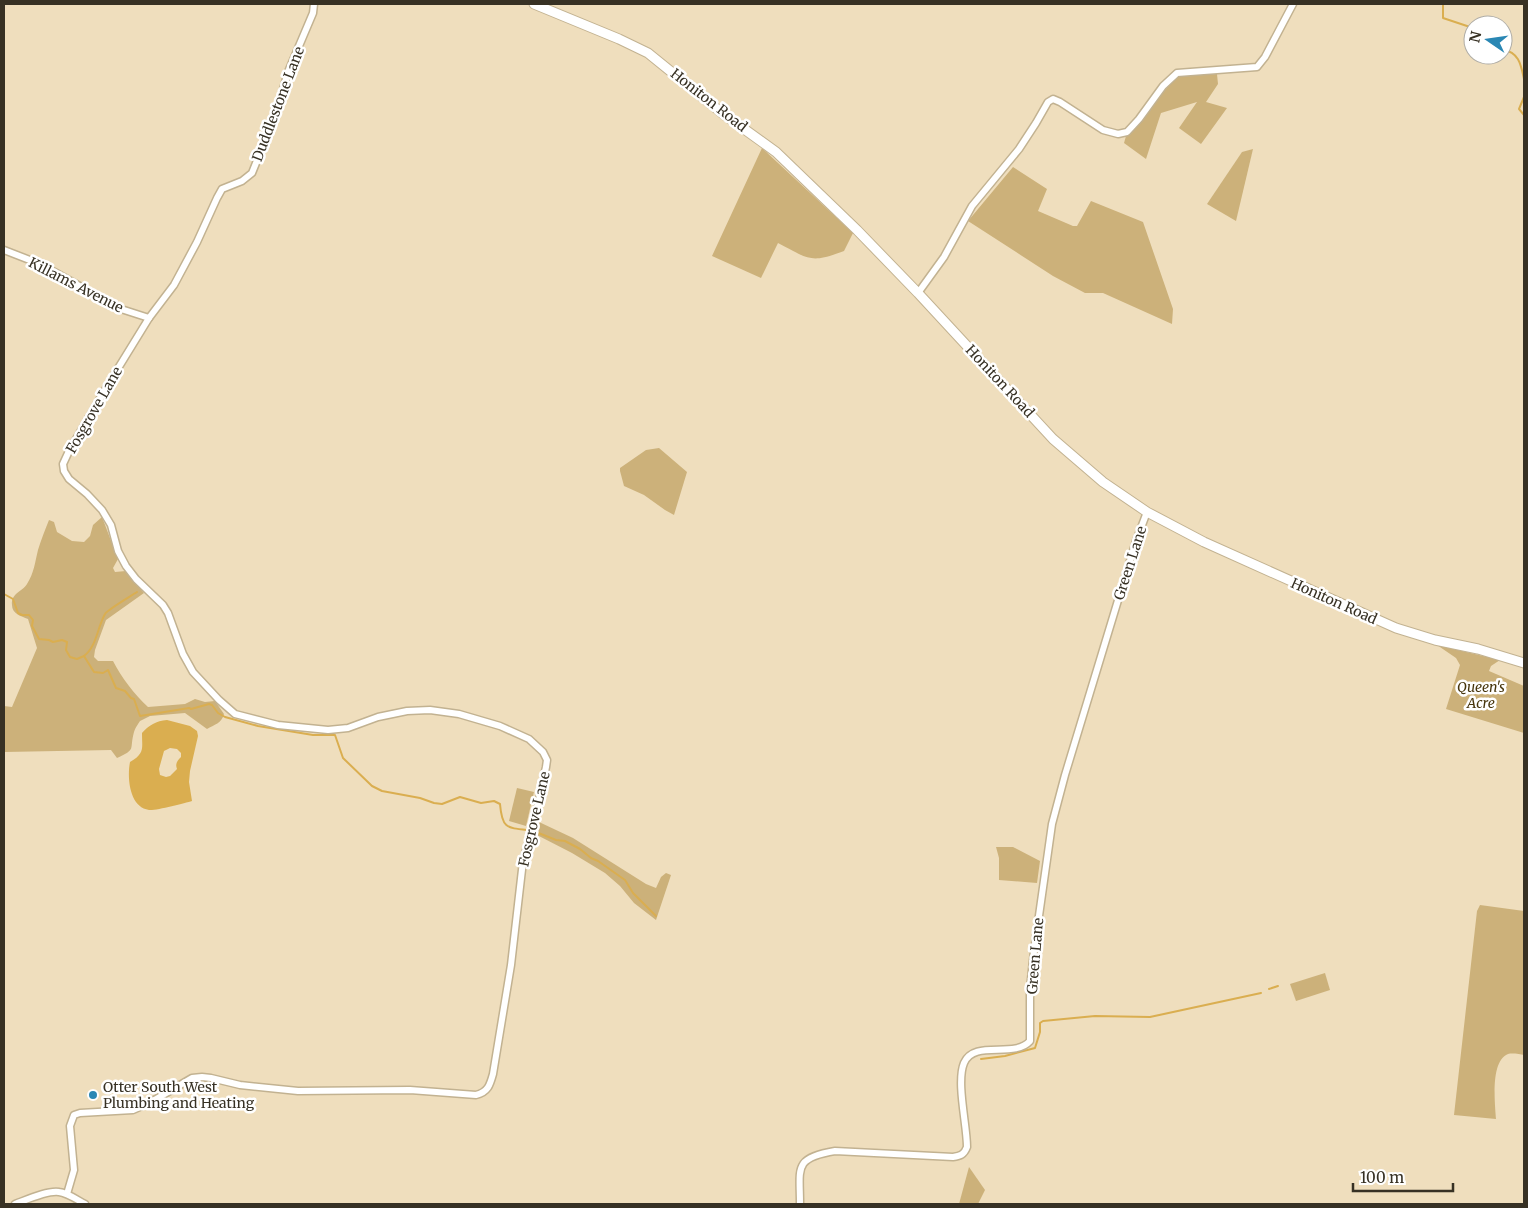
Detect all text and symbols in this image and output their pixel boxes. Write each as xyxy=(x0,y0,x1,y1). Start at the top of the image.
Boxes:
north arrow xyxy=(1463,15,1513,65)
text: N xyxy=(1465,30,1485,44)
street label: Duddlestone Lane xyxy=(248,44,308,164)
street label: Honiton Road xyxy=(667,64,752,136)
street label: Killams Avenue xyxy=(26,253,126,317)
street label: Honiton Road xyxy=(962,341,1039,421)
street label: Fosgrove Lane xyxy=(62,363,126,457)
street label: Green Lane xyxy=(1110,524,1150,602)
street label: Honiton Road xyxy=(1288,574,1381,628)
park label: Queen's Acre xyxy=(1457,678,1505,712)
street label: Fosgrove Lane xyxy=(514,770,554,868)
street label: Green Lane xyxy=(1023,917,1047,995)
place label: Otter South West Plumbing and Heating xyxy=(103,1078,255,1112)
marker: Otter South West Plumbing and Heating xyxy=(87,1089,99,1101)
scale bar xyxy=(1353,1160,1453,1192)
text: 100 m xyxy=(1360,1168,1404,1187)

